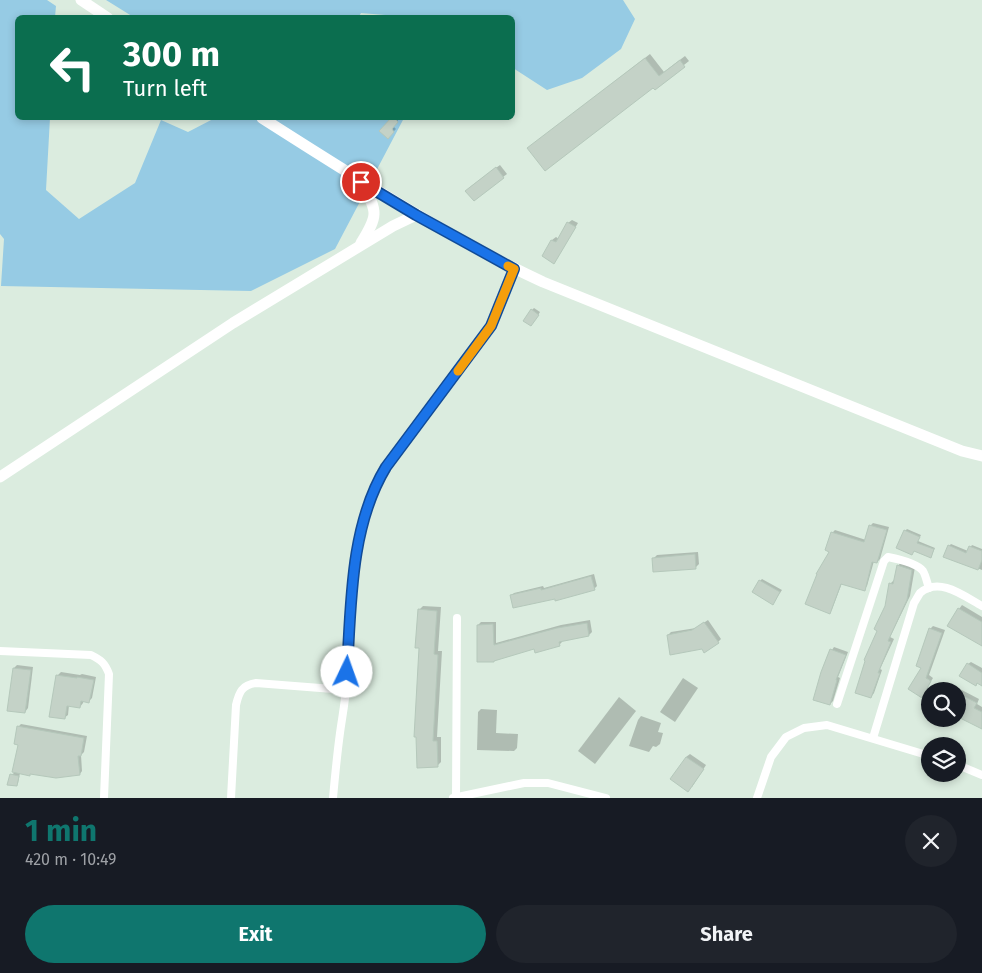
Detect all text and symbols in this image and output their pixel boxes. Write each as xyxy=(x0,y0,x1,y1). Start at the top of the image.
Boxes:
text: 300 m xyxy=(123,33,220,75)
icon: left xyxy=(40,35,105,100)
text: Turn left xyxy=(123,75,207,102)
pin xyxy=(340,161,382,203)
icon: arrive xyxy=(347,168,375,196)
position arrow xyxy=(320,645,372,697)
map controls xyxy=(921,682,966,782)
button: search xyxy=(921,682,966,727)
button: layers xyxy=(921,737,966,782)
text: 1 min xyxy=(25,813,97,849)
button: close xyxy=(905,815,957,867)
text: 420 m · 10:49 xyxy=(25,850,117,869)
button: Exit xyxy=(25,905,486,963)
button: Share xyxy=(496,905,957,963)

